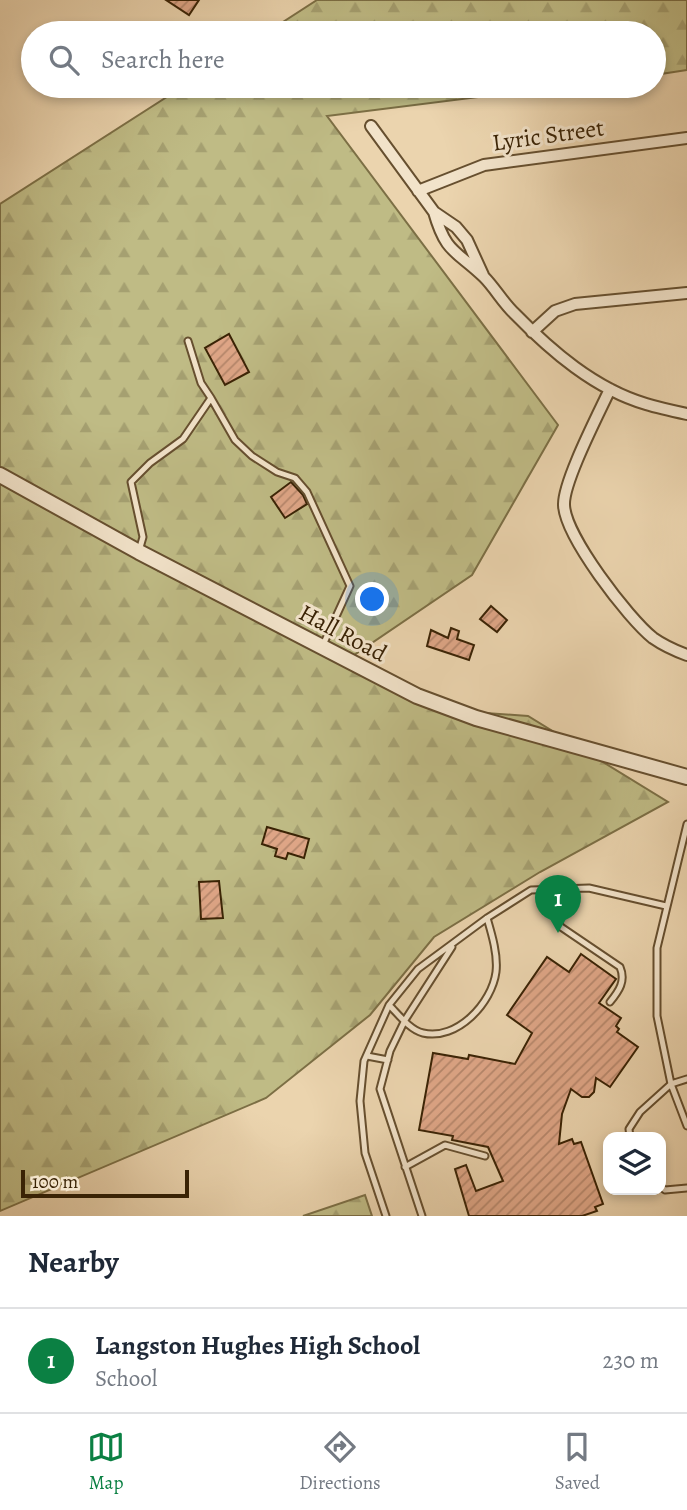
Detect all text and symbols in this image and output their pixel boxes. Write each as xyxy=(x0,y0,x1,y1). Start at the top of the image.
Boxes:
search box xyxy=(21,21,666,98)
icon: search xyxy=(45,41,83,79)
text: Search here xyxy=(101,42,225,77)
street label: Lyric Street xyxy=(490,111,606,159)
your location xyxy=(355,582,389,616)
street label: Hall Road xyxy=(293,597,393,670)
pin: 1 xyxy=(535,875,581,933)
map controls xyxy=(603,1132,666,1195)
button: layers xyxy=(603,1132,666,1195)
scale bar xyxy=(21,1167,189,1199)
text: 100 m xyxy=(32,1169,78,1195)
text: Nearby xyxy=(28,1242,119,1282)
text: Langston Hughes High School xyxy=(95,1328,420,1363)
text: 1 xyxy=(47,1345,55,1376)
text: 230 m xyxy=(603,1345,659,1376)
text: School xyxy=(95,1363,157,1394)
tab: Map xyxy=(87,1428,125,1496)
tab: Directions xyxy=(299,1428,381,1496)
tab: Saved xyxy=(555,1428,600,1496)

